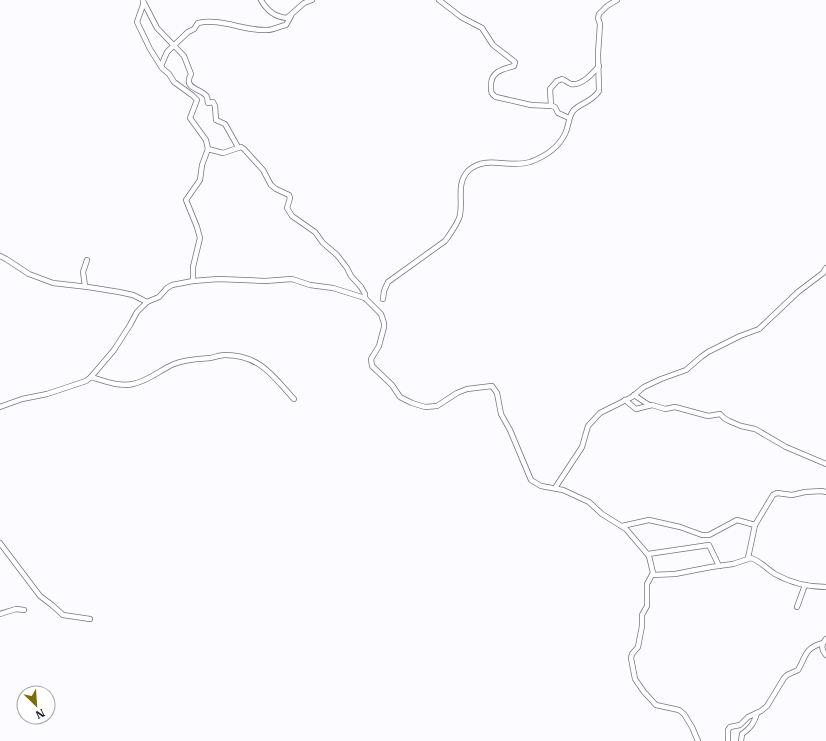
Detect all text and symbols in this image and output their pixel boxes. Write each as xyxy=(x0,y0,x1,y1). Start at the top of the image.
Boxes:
north arrow xyxy=(16,685,56,725)
text: N xyxy=(33,706,47,722)

